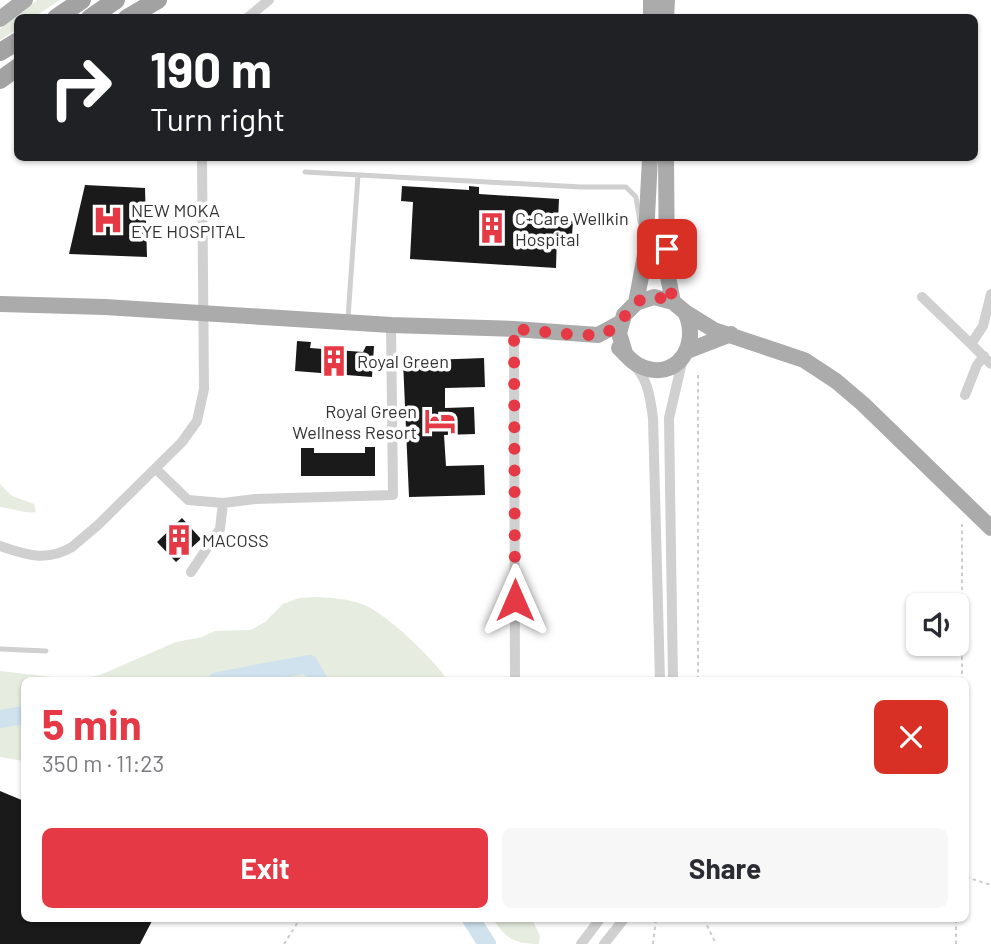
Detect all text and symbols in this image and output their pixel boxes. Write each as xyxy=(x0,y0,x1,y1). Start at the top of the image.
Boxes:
text: 190 m xyxy=(150,39,272,98)
icon: right xyxy=(35,42,126,133)
text: Turn right xyxy=(150,99,285,137)
place label: NEW MOKA EYE HOSPITAL xyxy=(131,199,246,242)
hospital icon: NEW MOKA EYE HOSPITAL xyxy=(91,203,125,237)
place label: C-Care Wellkin Hospital xyxy=(515,207,629,250)
building icon: C-Care Wellkin Hospital xyxy=(475,211,509,245)
pin xyxy=(637,219,697,279)
icon: arrive xyxy=(648,230,686,268)
building icon: Royal Green xyxy=(317,344,351,378)
place label: Royal Green xyxy=(357,350,449,372)
place label: Royal Green Wellness Resort xyxy=(292,400,417,443)
hotel icon: Royal Green Wellness Resort xyxy=(423,404,457,438)
building icon: MACOSS xyxy=(162,523,196,557)
place label: MACOSS xyxy=(202,529,269,551)
position arrow xyxy=(478,563,552,637)
map controls xyxy=(906,593,969,656)
button: sound xyxy=(906,593,969,656)
text: 5 min xyxy=(42,698,142,748)
button: close xyxy=(874,700,948,774)
text: 350 m · 11:23 xyxy=(42,749,164,777)
button: Exit xyxy=(42,828,488,908)
button: Share xyxy=(502,828,948,908)

